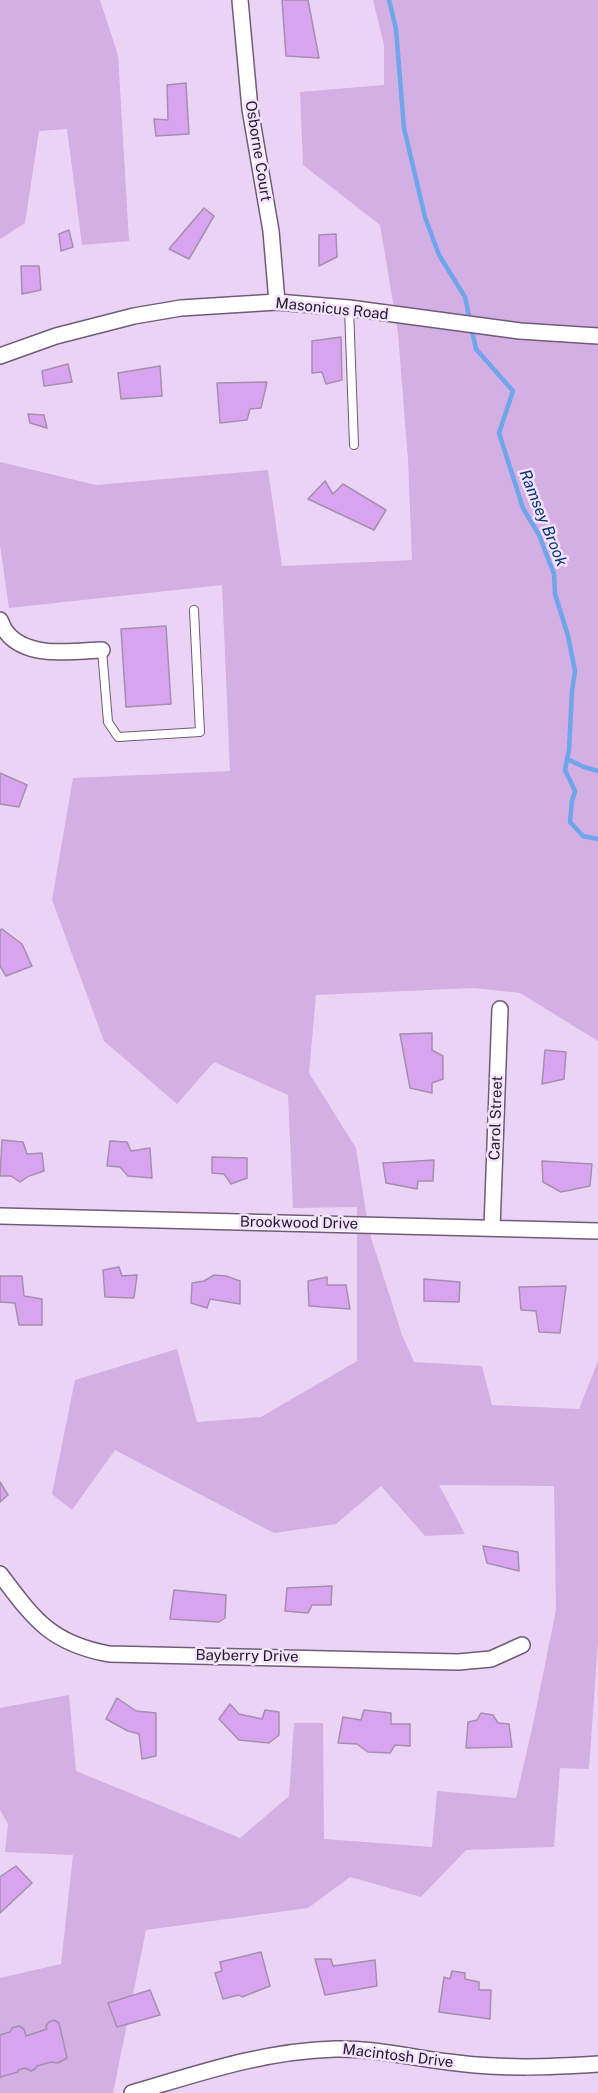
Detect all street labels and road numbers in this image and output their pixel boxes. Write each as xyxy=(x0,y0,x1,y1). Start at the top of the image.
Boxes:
street label: Osborne Court xyxy=(241,99,275,203)
street label: Masonicus Road xyxy=(275,294,389,324)
street label: Carol Street xyxy=(486,1075,506,1161)
street label: Brookwood Drive xyxy=(240,1213,358,1233)
street label: Bayberry Drive xyxy=(195,1646,299,1666)
street label: Macintosh Drive xyxy=(342,2040,454,2072)

